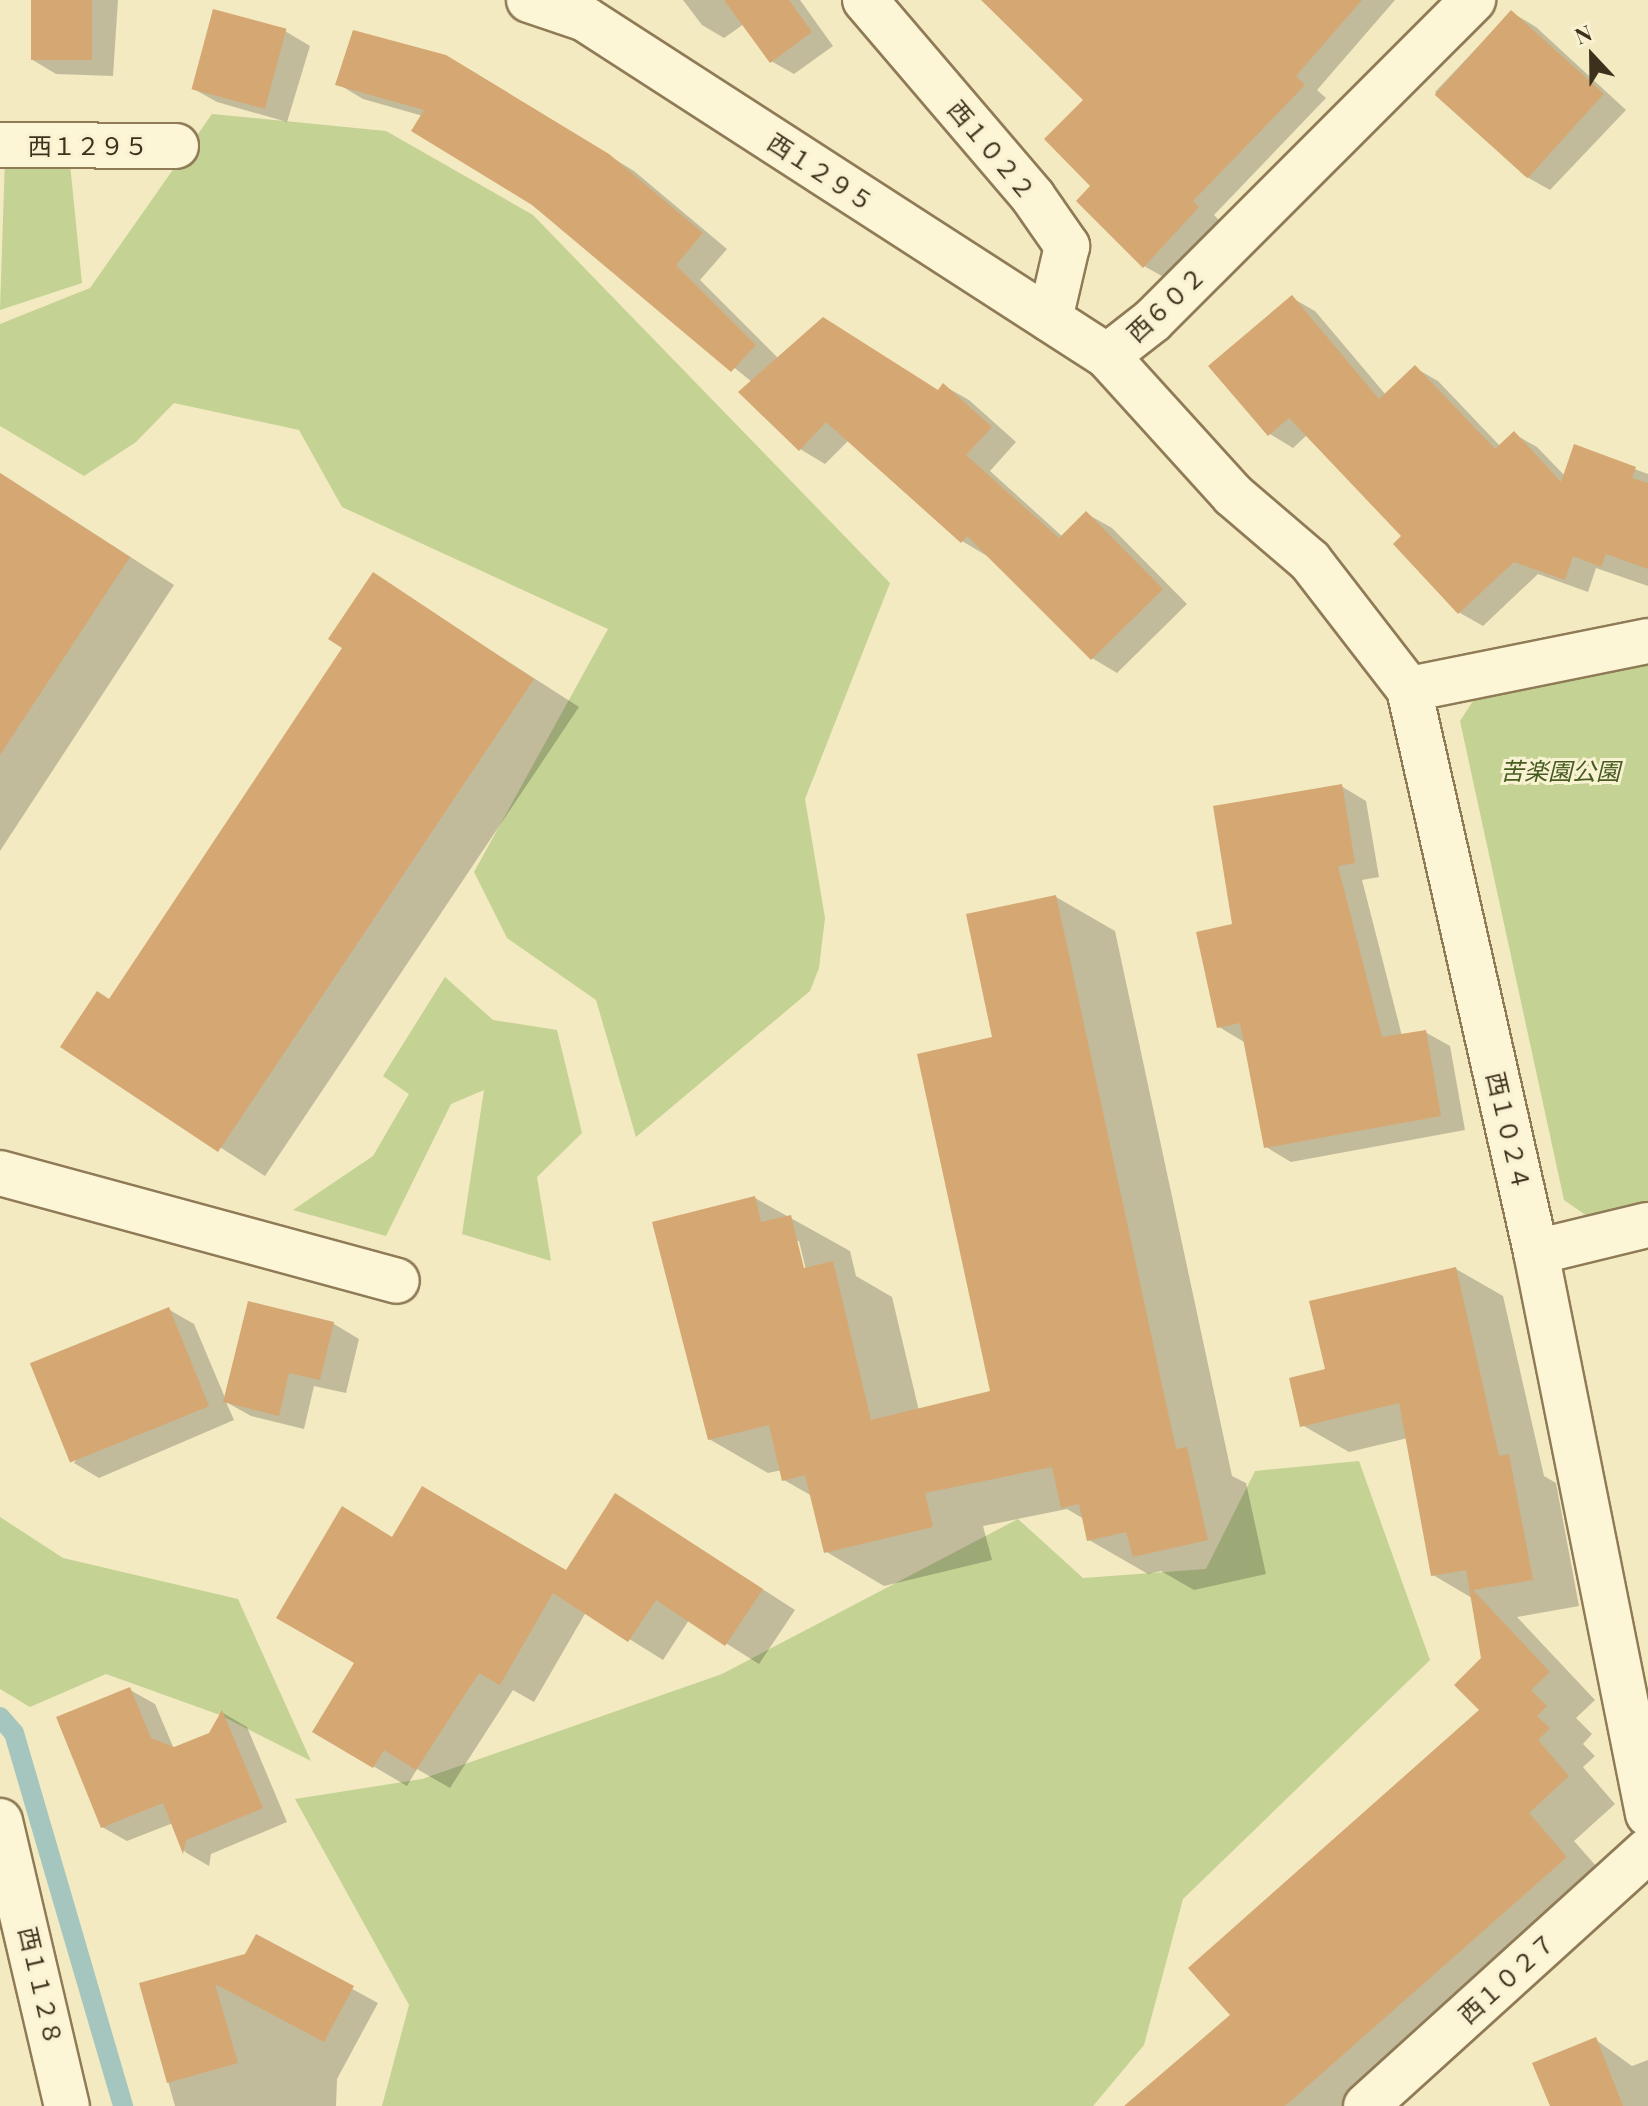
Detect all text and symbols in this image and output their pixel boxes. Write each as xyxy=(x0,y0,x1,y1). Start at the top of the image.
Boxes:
north arrow xyxy=(1552,16,1632,96)
text: N xyxy=(1570,17,1596,51)
street label: 西１０２２ xyxy=(942,95,1042,205)
street label: 西１２９５ xyxy=(763,127,879,217)
street label: 西１２９５ xyxy=(28,132,148,160)
street label: 西６０２ xyxy=(1121,261,1211,347)
park label: 苦楽園公園 xyxy=(1500,757,1620,785)
street label: 西１０２４ xyxy=(1481,1069,1537,1193)
street label: 西１１２８ xyxy=(13,1924,69,2048)
street label: 西１０２７ xyxy=(1453,1927,1561,2029)

